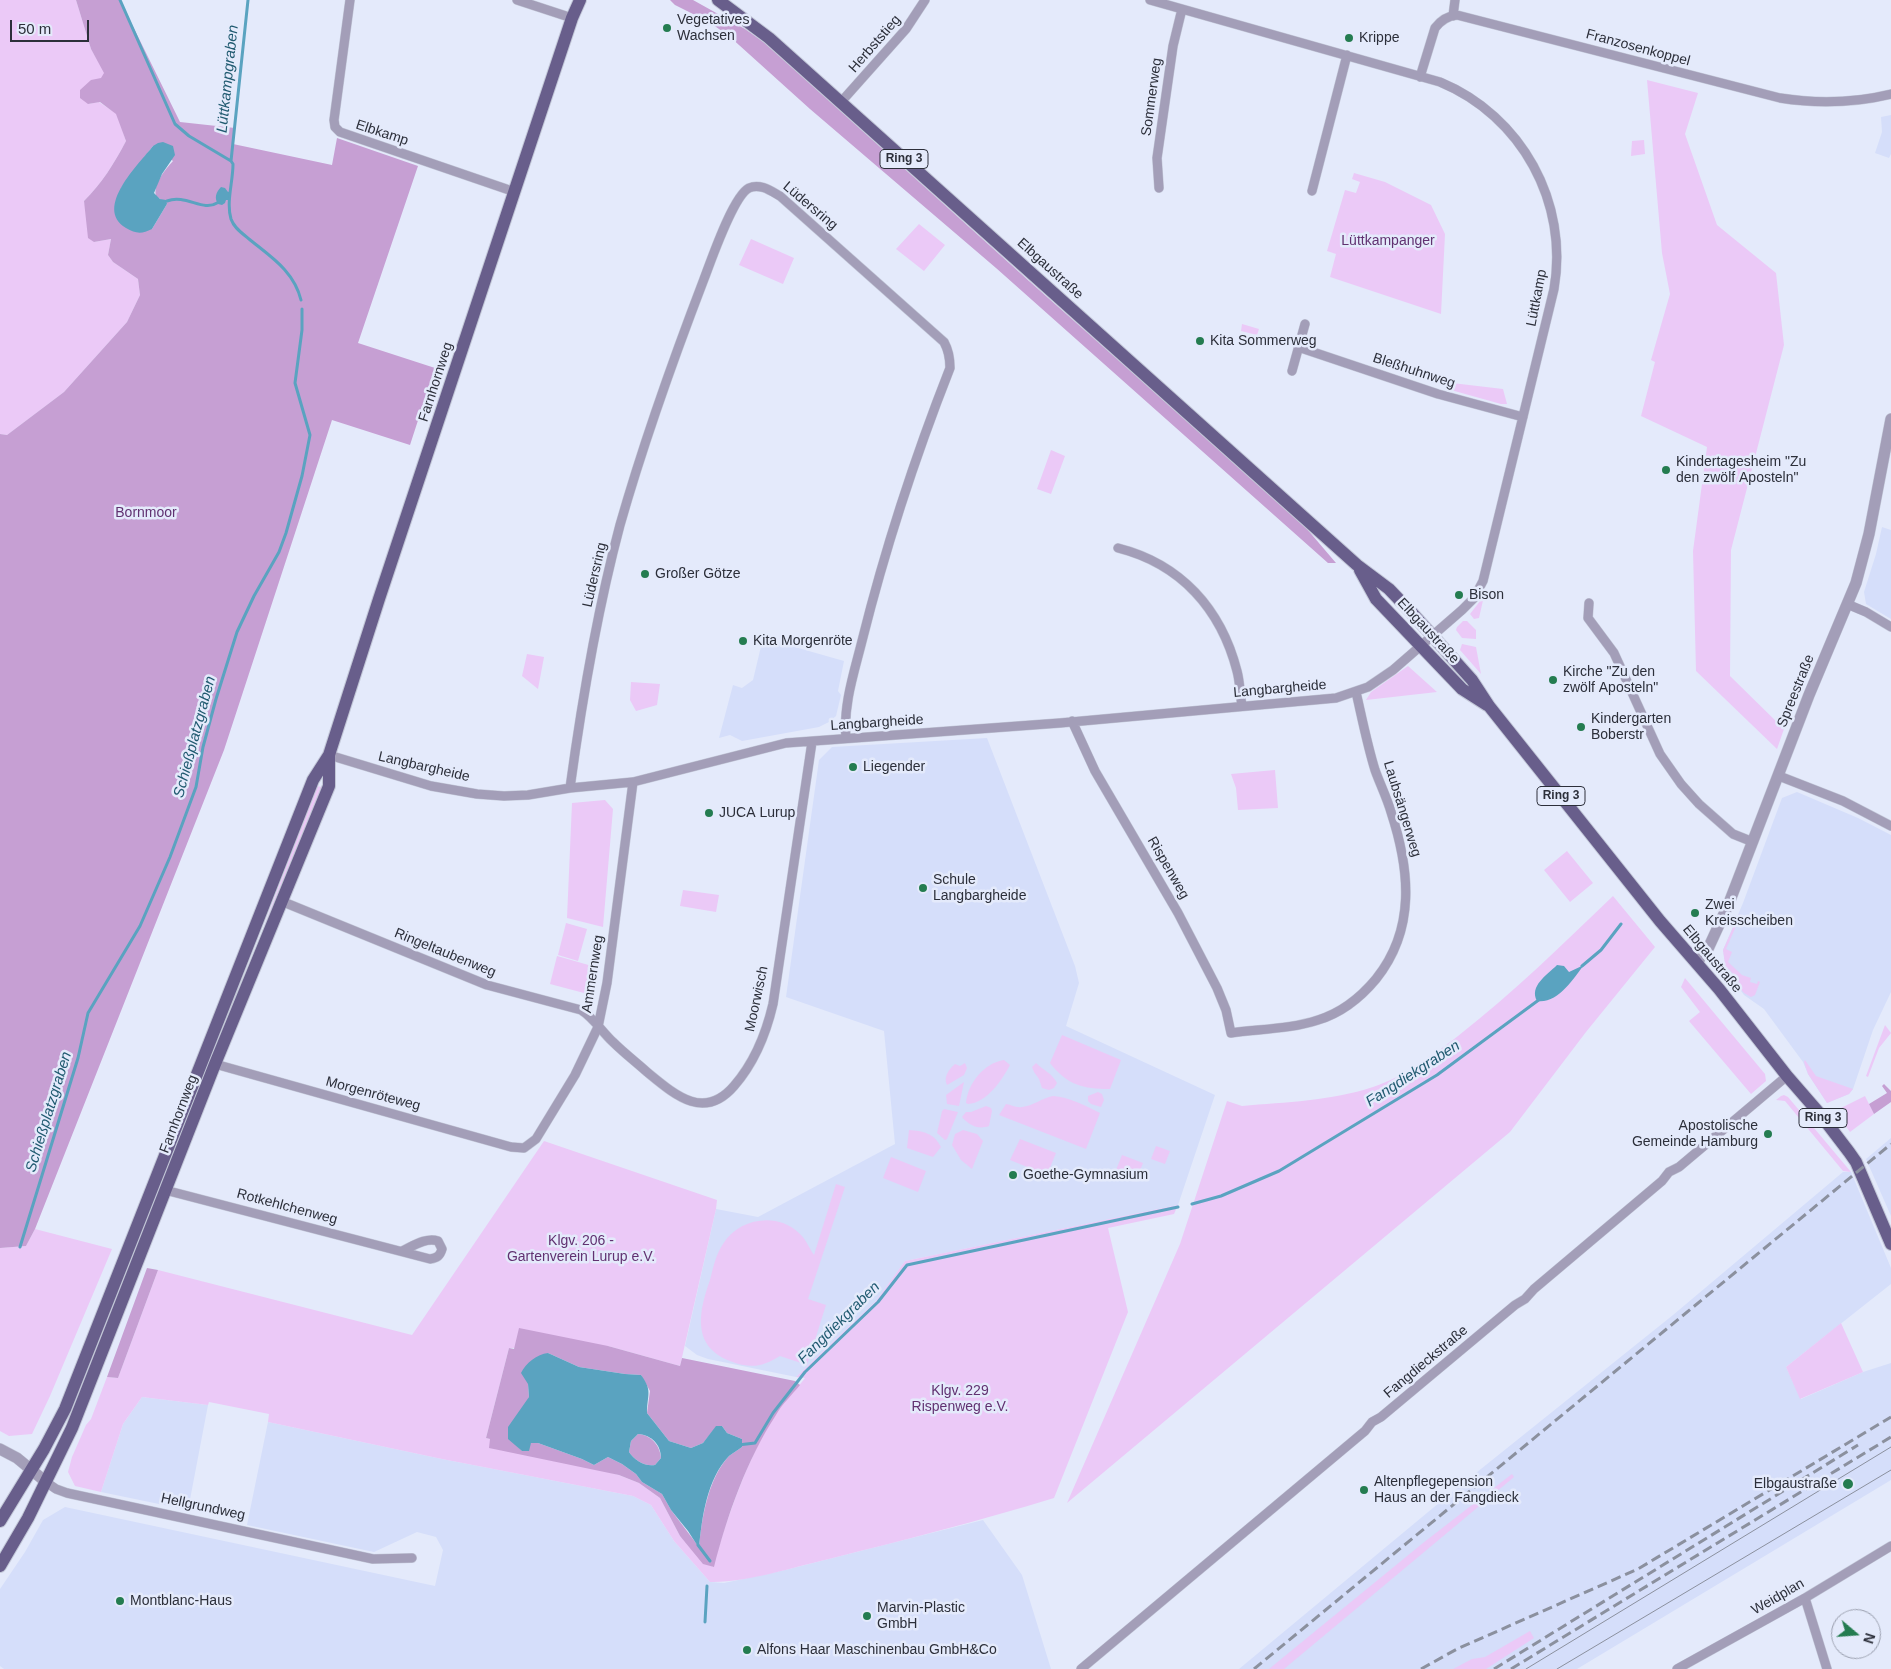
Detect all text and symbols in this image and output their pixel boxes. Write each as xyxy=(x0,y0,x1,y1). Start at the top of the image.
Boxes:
scale bar xyxy=(12,10,91,42)
place label: Vegetatives Wachsen xyxy=(677,12,749,44)
street label: Herbststieg xyxy=(845,12,905,76)
text: 50 m xyxy=(18,20,51,37)
marker: Vegetatives Wachsen xyxy=(661,22,673,34)
water label: Lüttkampgraben xyxy=(213,24,243,134)
street label: Franzosenkoppel xyxy=(1584,26,1692,70)
place label: Krippe xyxy=(1359,30,1399,46)
marker: Krippe xyxy=(1343,32,1355,44)
street label: Sommerweg xyxy=(1138,57,1166,137)
street label: Elbkamp xyxy=(354,117,410,149)
road number: Ring 3 xyxy=(880,150,928,168)
street label: Lüdersring xyxy=(779,178,841,234)
park label: Lüttkampanger xyxy=(1341,233,1435,249)
street label: Elbgaustraße xyxy=(1013,235,1087,303)
street label: Lüttkamp xyxy=(1523,268,1551,328)
place label: Kita Sommerweg xyxy=(1210,333,1317,349)
marker: Kita Sommerweg xyxy=(1194,335,1206,347)
street label: Farnhornweg xyxy=(415,340,457,424)
street label: Bleßhuhnweg xyxy=(1371,350,1457,392)
place label: Kindertagesheim "Zu den zwölf Aposteln" xyxy=(1676,454,1806,487)
marker: Kindertagesheim "Zu den zwölf Aposteln" xyxy=(1660,464,1672,476)
park label: Bornmoor xyxy=(115,505,177,521)
street label: Lüdersring xyxy=(579,541,611,609)
place label: Großer Götze xyxy=(655,566,741,582)
marker: Großer Götze xyxy=(639,568,651,580)
place label: Bison xyxy=(1469,587,1504,603)
marker: Bison xyxy=(1453,589,1465,601)
street label: Elbgaustraße xyxy=(1393,595,1463,667)
place label: Kita Morgenröte xyxy=(753,633,853,649)
marker: Kita Morgenröte xyxy=(737,635,749,647)
street label: Spreestraße xyxy=(1774,652,1818,730)
place label: Kirche "Zu den zwölf Aposteln" xyxy=(1563,664,1658,696)
water label: Schießplatzgraben xyxy=(170,674,220,800)
marker: Kirche "Zu den zwölf Aposteln" xyxy=(1547,674,1559,686)
street label: Langbargheide xyxy=(1233,677,1327,701)
street label: Langbargheide xyxy=(830,711,924,735)
place label: Kindergarten Boberstr xyxy=(1591,711,1671,744)
marker: Kindergarten Boberstr xyxy=(1575,721,1587,733)
street label: Langbargheide xyxy=(377,748,471,786)
place label: Liegender xyxy=(863,759,925,775)
street label: Laubsängerweg xyxy=(1379,759,1425,859)
marker: Liegender xyxy=(847,761,859,773)
road number: Ring 3 xyxy=(1537,786,1585,806)
place label: JUCA Lurup xyxy=(719,805,795,821)
marker: JUCA Lurup xyxy=(703,807,715,819)
street label: Rispenweg xyxy=(1143,834,1193,902)
place label: Schule Langbargheide xyxy=(933,872,1026,904)
marker: Schule Langbargheide xyxy=(917,882,929,894)
place label: Zwei Kreisscheiben xyxy=(1705,897,1793,930)
marker: Zwei Kreisscheiben xyxy=(1689,907,1701,919)
street label: Elbgaustraße xyxy=(1679,922,1745,996)
street label: Ringeltaubenweg xyxy=(392,925,498,981)
street label: Ammernweg xyxy=(579,934,607,1014)
street label: Moorwisch xyxy=(742,965,772,1033)
water label: Fangdiekgraben xyxy=(1363,1037,1463,1111)
water label: Schießplatzgraben xyxy=(22,1050,76,1174)
street label: Farnhornweg xyxy=(156,1072,202,1156)
street label: Morgenröteweg xyxy=(324,1073,422,1115)
road number: Ring 3 xyxy=(1799,1108,1847,1128)
place label: Apostolische Gemeinde Hamburg xyxy=(1632,1118,1758,1150)
marker: Apostolische Gemeinde Hamburg xyxy=(1762,1128,1774,1140)
place label: Goethe-Gymnasium xyxy=(1023,1167,1148,1183)
marker: Goethe-Gymnasium xyxy=(1007,1169,1019,1181)
street label: Rotkehlchenweg xyxy=(235,1185,339,1229)
park label: Klgv. 206 - Gartenverein Lurup e.V. xyxy=(507,1233,655,1266)
water label: Fangdiekgraben xyxy=(794,1278,884,1368)
street label: Fangdieckstraße xyxy=(1381,1322,1471,1402)
park label: Klgv. 229 Rispenweg e.V. xyxy=(912,1383,1008,1415)
place label: Altenpflegepension Haus an der Fangdieck xyxy=(1374,1474,1519,1506)
place label: Elbgaustraße xyxy=(1754,1476,1837,1492)
marker: Elbgaustraße xyxy=(1841,1477,1855,1491)
marker: Altenpflegepension Haus an der Fangdieck xyxy=(1358,1484,1370,1496)
street label: Hellgrundweg xyxy=(159,1490,247,1524)
street label: Weidplan xyxy=(1749,1575,1807,1619)
place label: Montblanc-Haus xyxy=(130,1593,232,1609)
marker: Montblanc-Haus xyxy=(114,1595,126,1607)
place label: Marvin-Plastic GmbH xyxy=(877,1600,965,1632)
north arrow xyxy=(1831,1609,1881,1659)
marker: Marvin-Plastic GmbH xyxy=(861,1610,873,1622)
text: N xyxy=(1860,1631,1878,1646)
place label: Alfons Haar Maschinenbau GmbH&Co xyxy=(757,1642,997,1658)
marker: Alfons Haar Maschinenbau GmbH&Co xyxy=(741,1644,753,1656)

